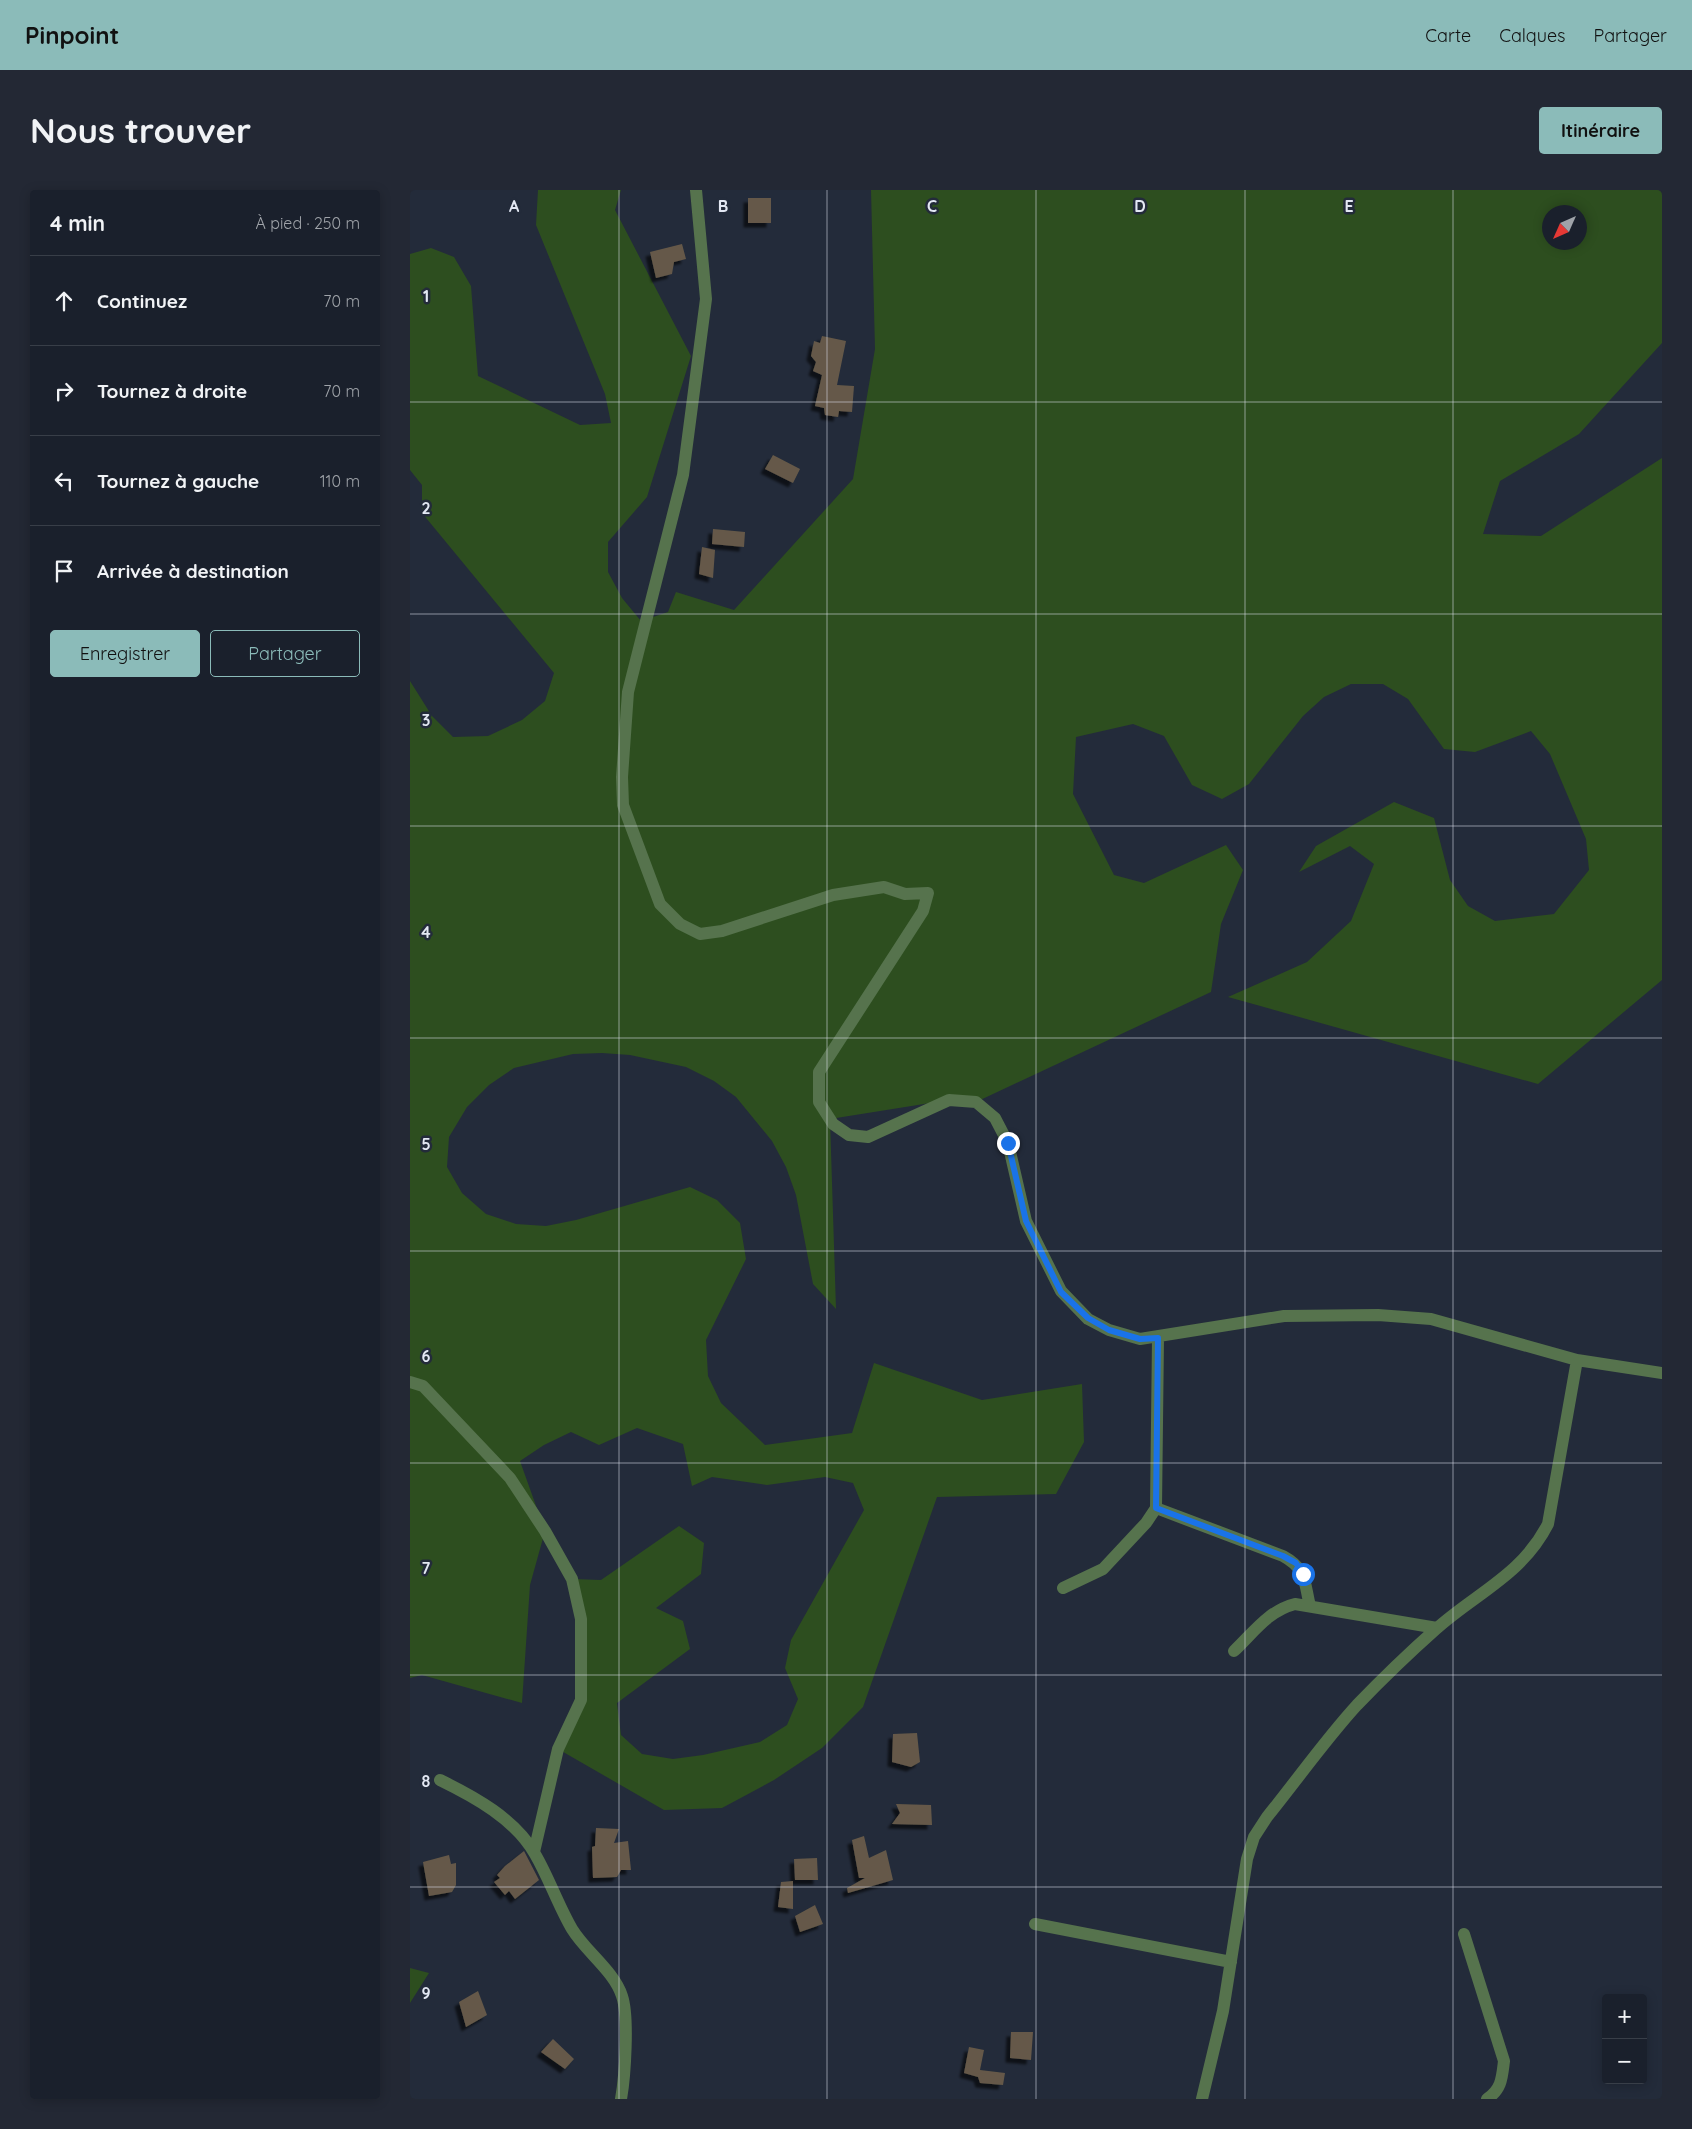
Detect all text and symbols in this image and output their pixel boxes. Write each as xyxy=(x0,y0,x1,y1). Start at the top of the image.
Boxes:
text: Pinpoint xyxy=(25,20,119,50)
text: Carte xyxy=(1425,24,1471,47)
text: Calques xyxy=(1499,24,1566,47)
text: Partager xyxy=(1594,24,1667,47)
button: Itinéraire xyxy=(1539,107,1662,154)
text: Nous trouver xyxy=(30,108,251,152)
text: A xyxy=(509,196,520,216)
text: B xyxy=(718,196,728,216)
text: C xyxy=(927,196,937,216)
text: D xyxy=(1134,196,1146,216)
text: E xyxy=(1344,196,1354,216)
north arrow xyxy=(1542,205,1587,250)
text: 4 min xyxy=(50,210,105,236)
text: À pied · 250 m xyxy=(256,213,360,233)
text: 1 xyxy=(423,286,429,306)
icon: ahead xyxy=(50,287,78,315)
text: Continuez xyxy=(97,289,187,313)
text: 70 m xyxy=(323,291,360,311)
icon: right xyxy=(50,377,78,405)
text: Tournez à droite xyxy=(97,379,247,403)
text: 70 m xyxy=(323,381,360,401)
icon: left xyxy=(50,467,78,495)
text: Tournez à gauche xyxy=(97,469,259,493)
text: 110 m xyxy=(320,471,360,491)
text: 2 xyxy=(421,498,431,518)
icon: arrive xyxy=(50,557,78,585)
text: Arrivée à destination xyxy=(97,559,289,583)
button: Enregistrer xyxy=(50,630,200,677)
button: Partager xyxy=(210,630,360,677)
text: 3 xyxy=(422,710,430,730)
text: 4 xyxy=(421,922,431,942)
route end xyxy=(997,1132,1020,1155)
text: 5 xyxy=(421,1134,431,1154)
text: 6 xyxy=(422,1346,431,1366)
text: 7 xyxy=(422,1558,431,1578)
route start xyxy=(1292,1563,1315,1586)
text: 8 xyxy=(422,1771,431,1791)
text: 9 xyxy=(421,1983,431,2003)
map controls xyxy=(1602,1994,1647,2084)
button: + xyxy=(1602,1994,1647,2039)
button: − xyxy=(1602,2039,1647,2084)

